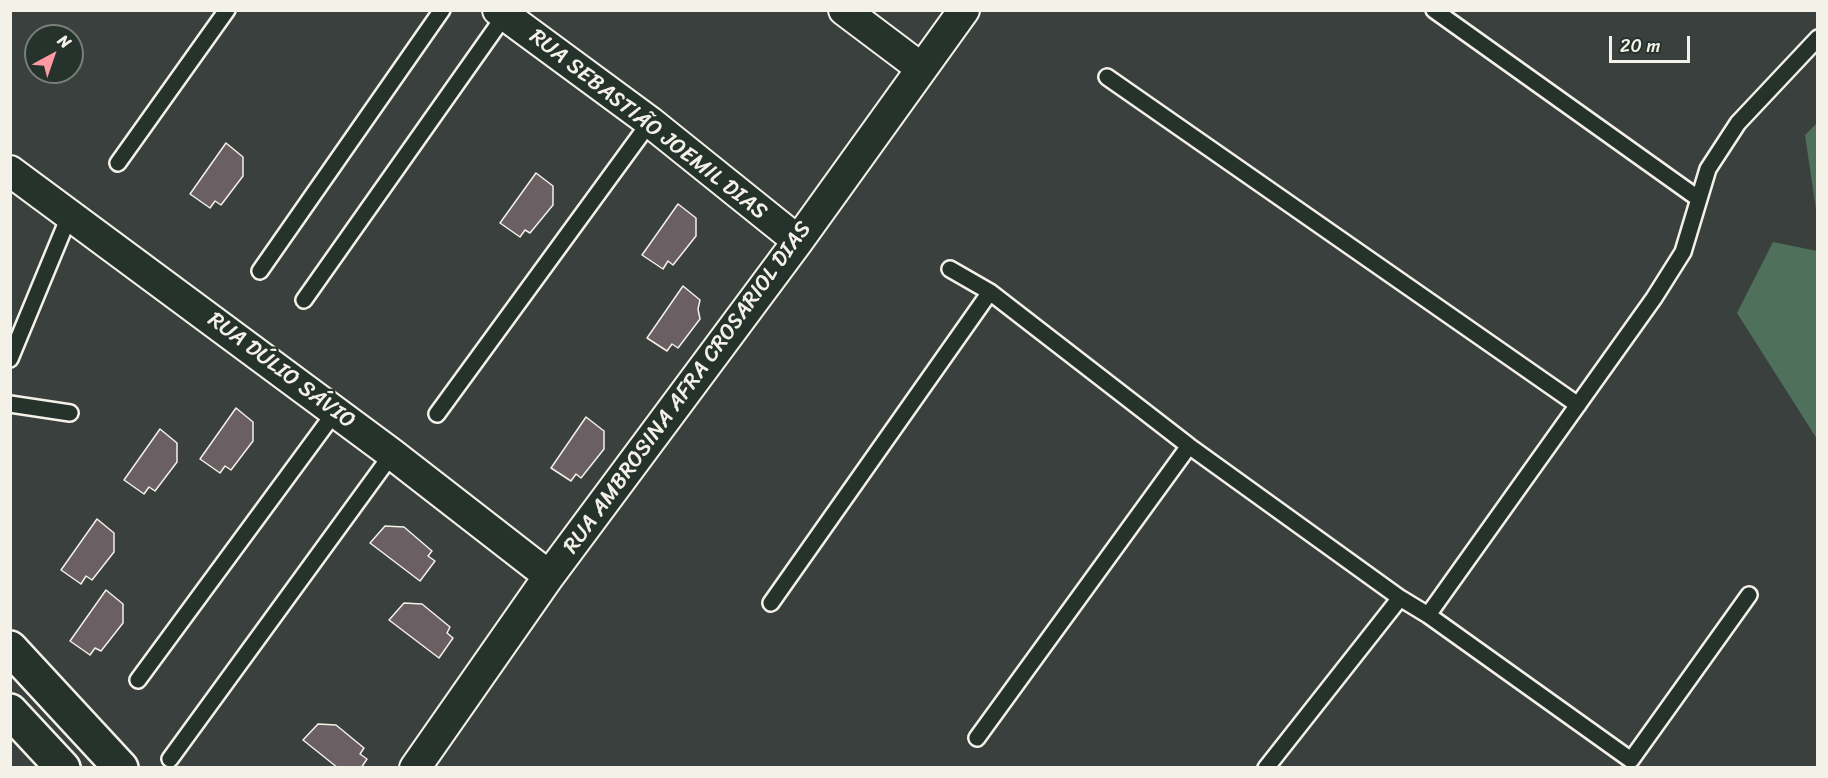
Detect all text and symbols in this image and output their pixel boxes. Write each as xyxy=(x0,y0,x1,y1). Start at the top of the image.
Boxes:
north arrow xyxy=(24,24,84,84)
street label: RUA SEBASTIÃO JOEMIL DIAS xyxy=(524,24,772,226)
scale bar xyxy=(1612,24,1693,62)
text: N xyxy=(51,27,78,56)
text: 20 m xyxy=(1620,30,1660,62)
street label: RUA AMBROSINA AFRA CROSARIOL DIAS xyxy=(558,217,818,559)
street label: RUA DÚLIO SÁVIO xyxy=(202,307,360,435)

